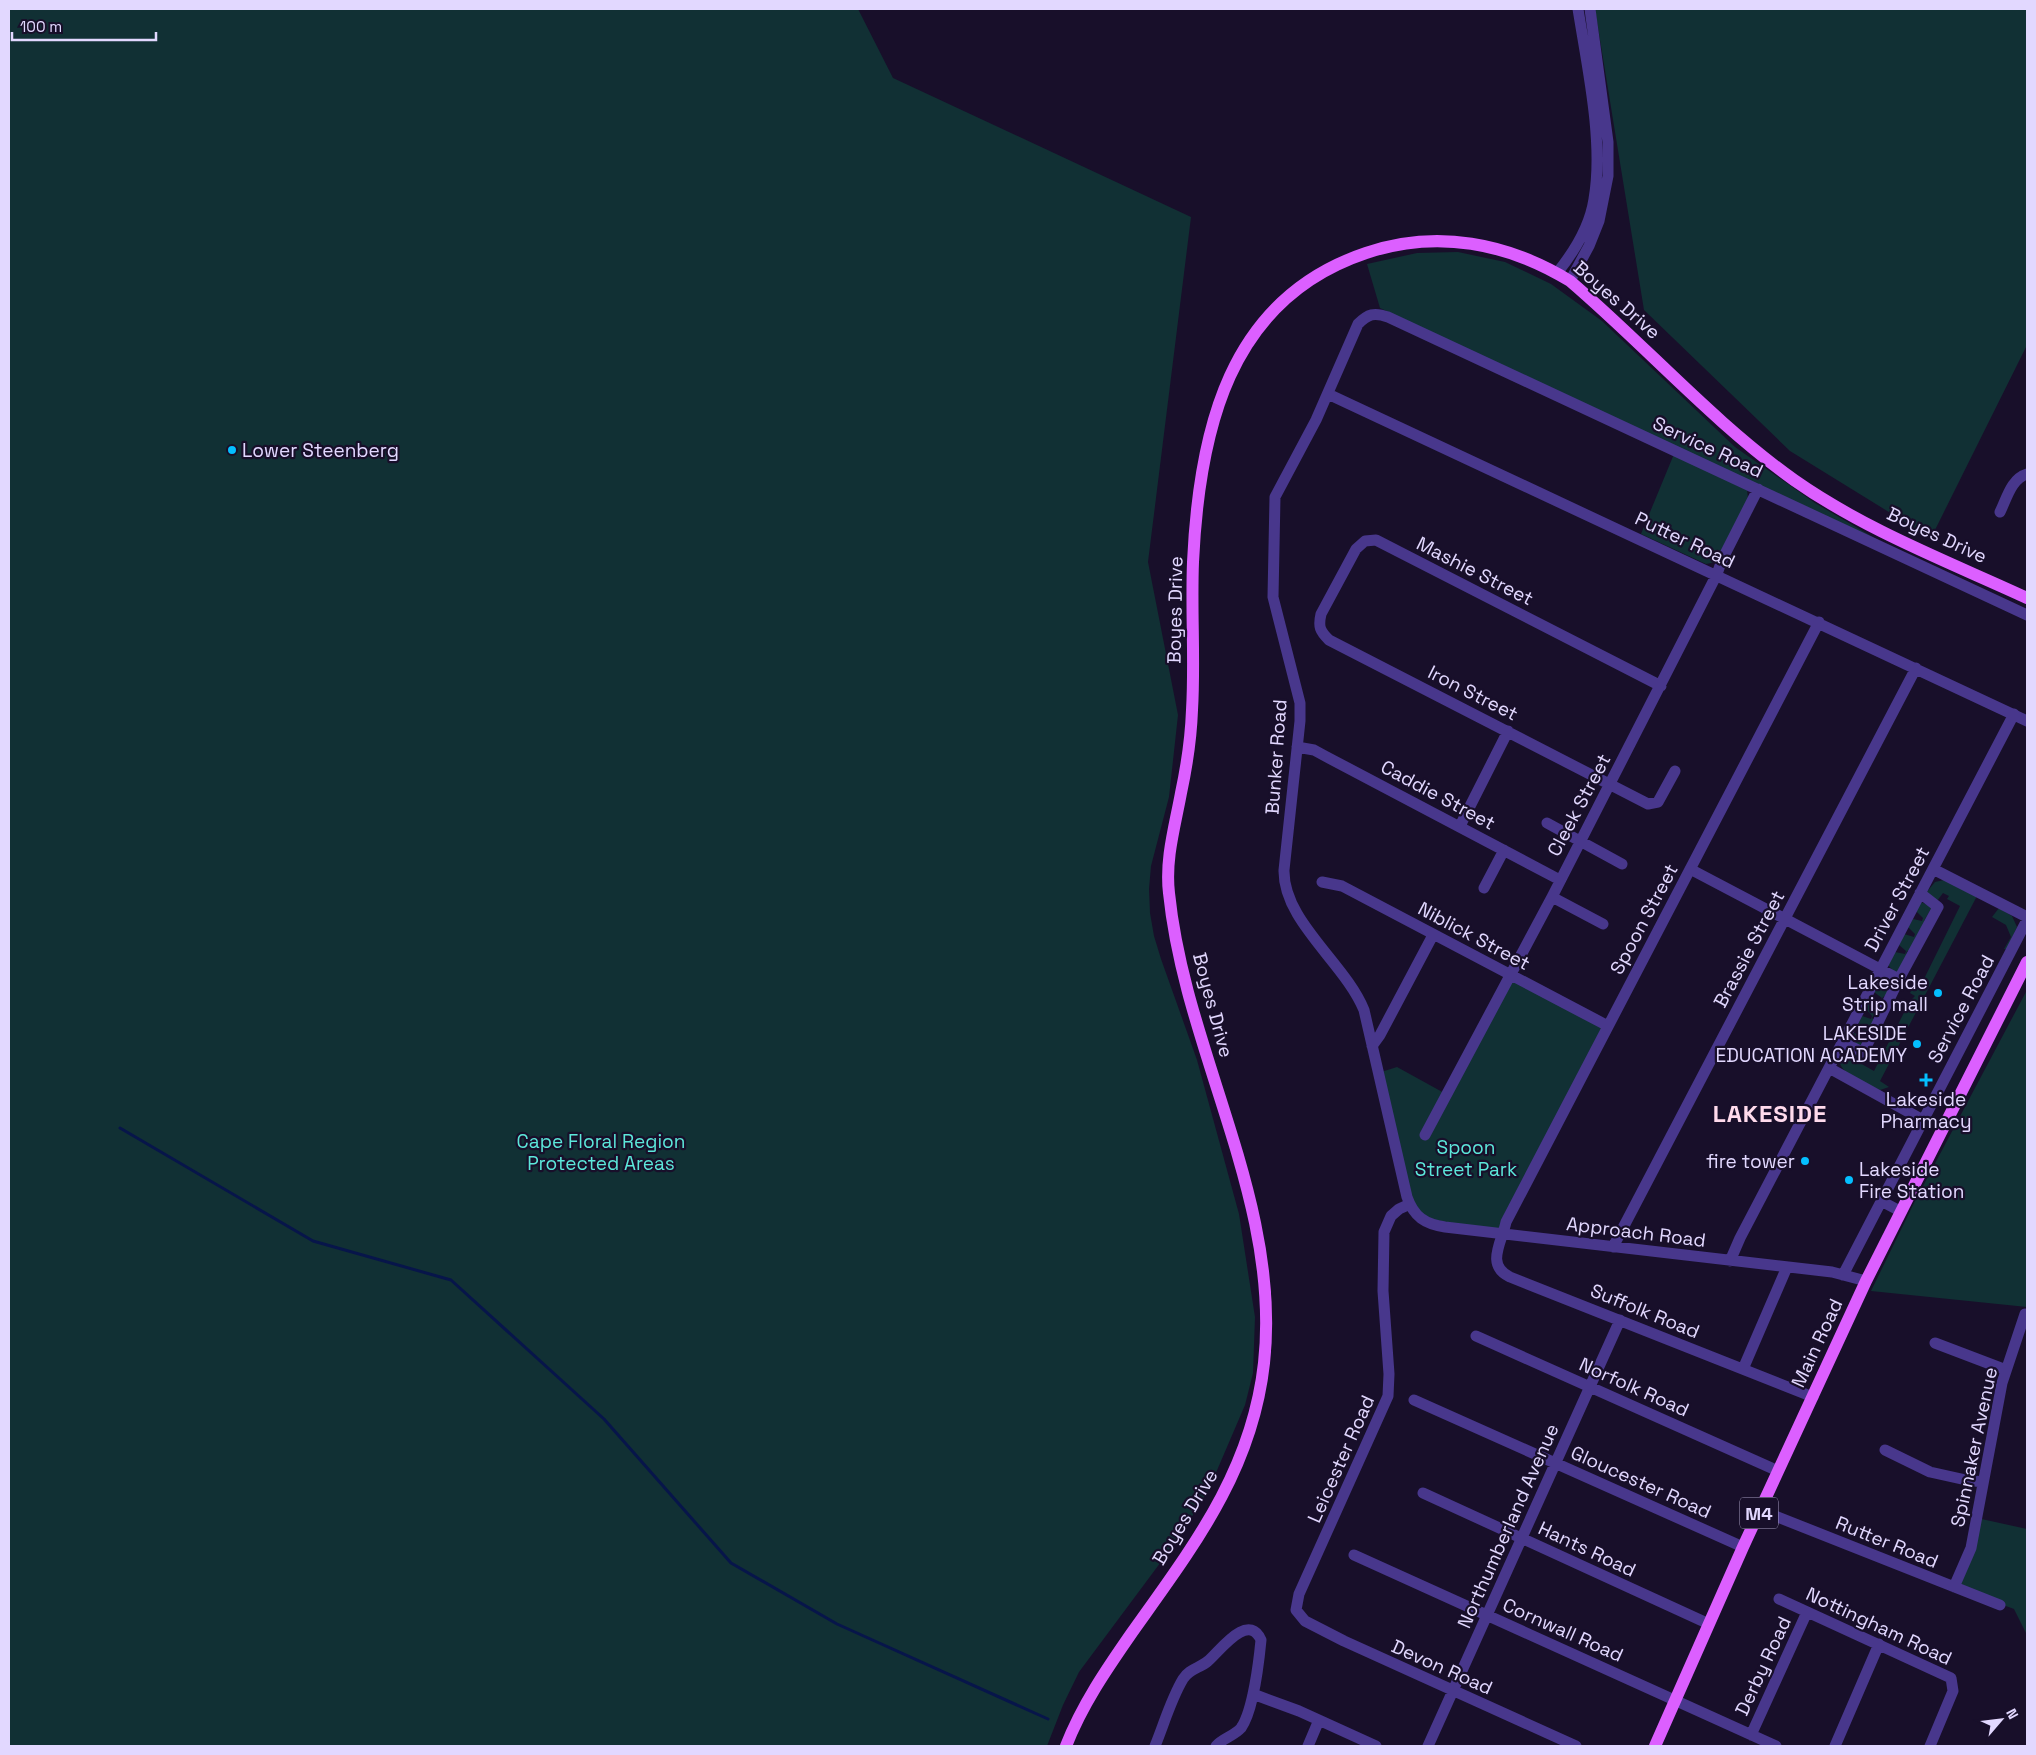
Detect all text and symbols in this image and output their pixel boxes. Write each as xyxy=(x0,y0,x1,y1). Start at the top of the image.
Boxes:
scale bar xyxy=(12,10,156,42)
text: 100 m xyxy=(20,17,62,36)
street label: Boyes Drive xyxy=(1568,255,1666,345)
street label: Service Road xyxy=(1649,411,1767,483)
place label: Lower Steenberg xyxy=(242,438,399,463)
marker: Lower Steenberg xyxy=(226,444,238,456)
street label: Boyes Drive xyxy=(1883,501,1991,569)
street label: Putter Road xyxy=(1631,506,1739,574)
street label: Mashie Street xyxy=(1412,531,1538,611)
street label: Boyes Drive xyxy=(1162,556,1188,664)
street label: Iron Street xyxy=(1424,660,1522,726)
street label: Bunker Road xyxy=(1260,699,1292,815)
street label: Cleek Street xyxy=(1542,749,1616,861)
street label: Caddie Street xyxy=(1376,754,1500,836)
street label: Driver Street xyxy=(1859,842,1935,956)
street label: Spoon Street xyxy=(1604,859,1684,979)
street label: Brassie Street xyxy=(1708,886,1790,1012)
street label: Niblick Street xyxy=(1414,896,1534,976)
street label: Boyes Drive xyxy=(1187,950,1239,1060)
street label: Service Road xyxy=(1922,951,2000,1067)
place label: Lakeside Strip mall xyxy=(1842,970,1928,1017)
marker: Lakeside Strip mall xyxy=(1932,987,1944,999)
place label: LAKESIDE EDUCATION ACADEMY xyxy=(1716,1021,1907,1068)
marker: LAKESIDE EDUCATION ACADEMY xyxy=(1911,1038,1923,1050)
marker: Lakeside Pharmacy xyxy=(1920,1074,1932,1086)
place label: Lakeside Pharmacy xyxy=(1880,1087,1972,1134)
district label: LAKESIDE xyxy=(1713,1098,1827,1129)
park label: Cape Floral Region Protected Areas xyxy=(517,1129,685,1176)
park label: Spoon Street Park xyxy=(1415,1135,1517,1182)
place label: fire tower xyxy=(1706,1149,1795,1174)
marker: fire tower xyxy=(1799,1155,1811,1167)
place label: Lakeside Fire Station xyxy=(1859,1157,1964,1204)
marker: Lakeside Fire Station xyxy=(1843,1174,1855,1186)
street label: Approach Road xyxy=(1565,1211,1707,1253)
street label: Suffolk Road xyxy=(1587,1278,1703,1344)
street label: Main Road xyxy=(1786,1295,1848,1391)
street label: Norfolk Road xyxy=(1575,1352,1693,1422)
street label: Spinnaker Avenue xyxy=(1945,1365,2003,1529)
street label: Leicester Road xyxy=(1302,1391,1380,1527)
street label: Northumberland Avenue xyxy=(1452,1420,1564,1632)
street label: Gloucester Road xyxy=(1567,1440,1715,1524)
street label: Boyes Drive xyxy=(1147,1464,1223,1570)
road number: M4 xyxy=(1740,1498,1778,1529)
street label: Rutter Road xyxy=(1832,1510,1942,1574)
street label: Hants Road xyxy=(1534,1515,1640,1583)
street label: Nottingham Road xyxy=(1802,1581,1956,1671)
street label: Cornwall Road xyxy=(1499,1592,1627,1668)
street label: Derby Road xyxy=(1729,1613,1797,1719)
street label: Devon Road xyxy=(1387,1634,1497,1700)
north arrow xyxy=(1976,1695,2026,1745)
text: N xyxy=(2002,1706,2023,1722)

